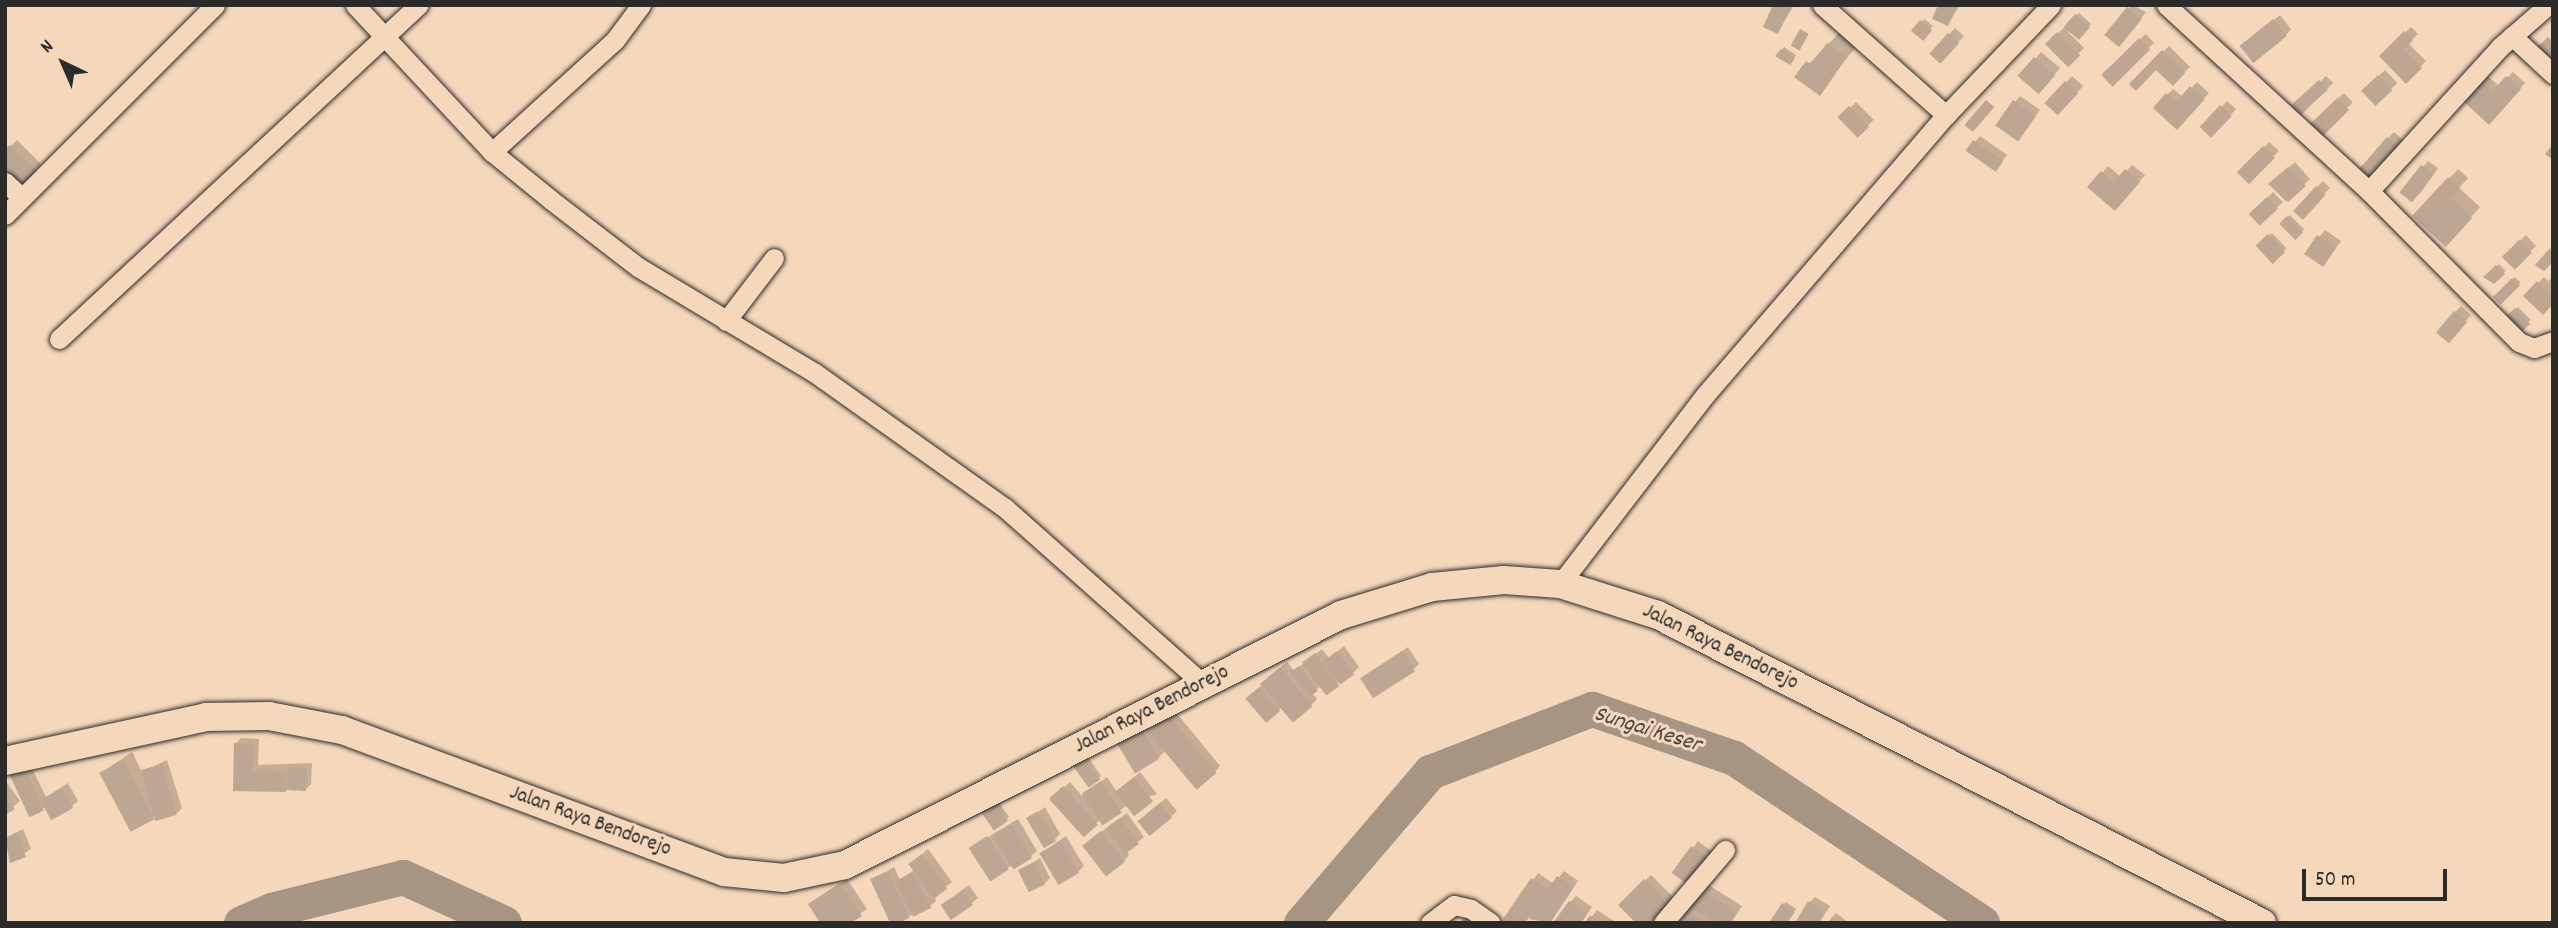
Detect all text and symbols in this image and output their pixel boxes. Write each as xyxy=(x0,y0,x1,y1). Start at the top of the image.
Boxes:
north arrow xyxy=(28,28,98,98)
text: N xyxy=(35,35,61,61)
street label: Jalan Raya Bendorejo xyxy=(1638,599,1802,697)
street label: Jalan Raya Bendorejo xyxy=(1071,660,1233,760)
water label: Sungai Keser xyxy=(1590,702,1704,760)
street label: Jalan Raya Bendorejo xyxy=(506,781,674,863)
scale bar xyxy=(2306,855,2451,899)
text: 50 m xyxy=(2315,866,2355,896)

